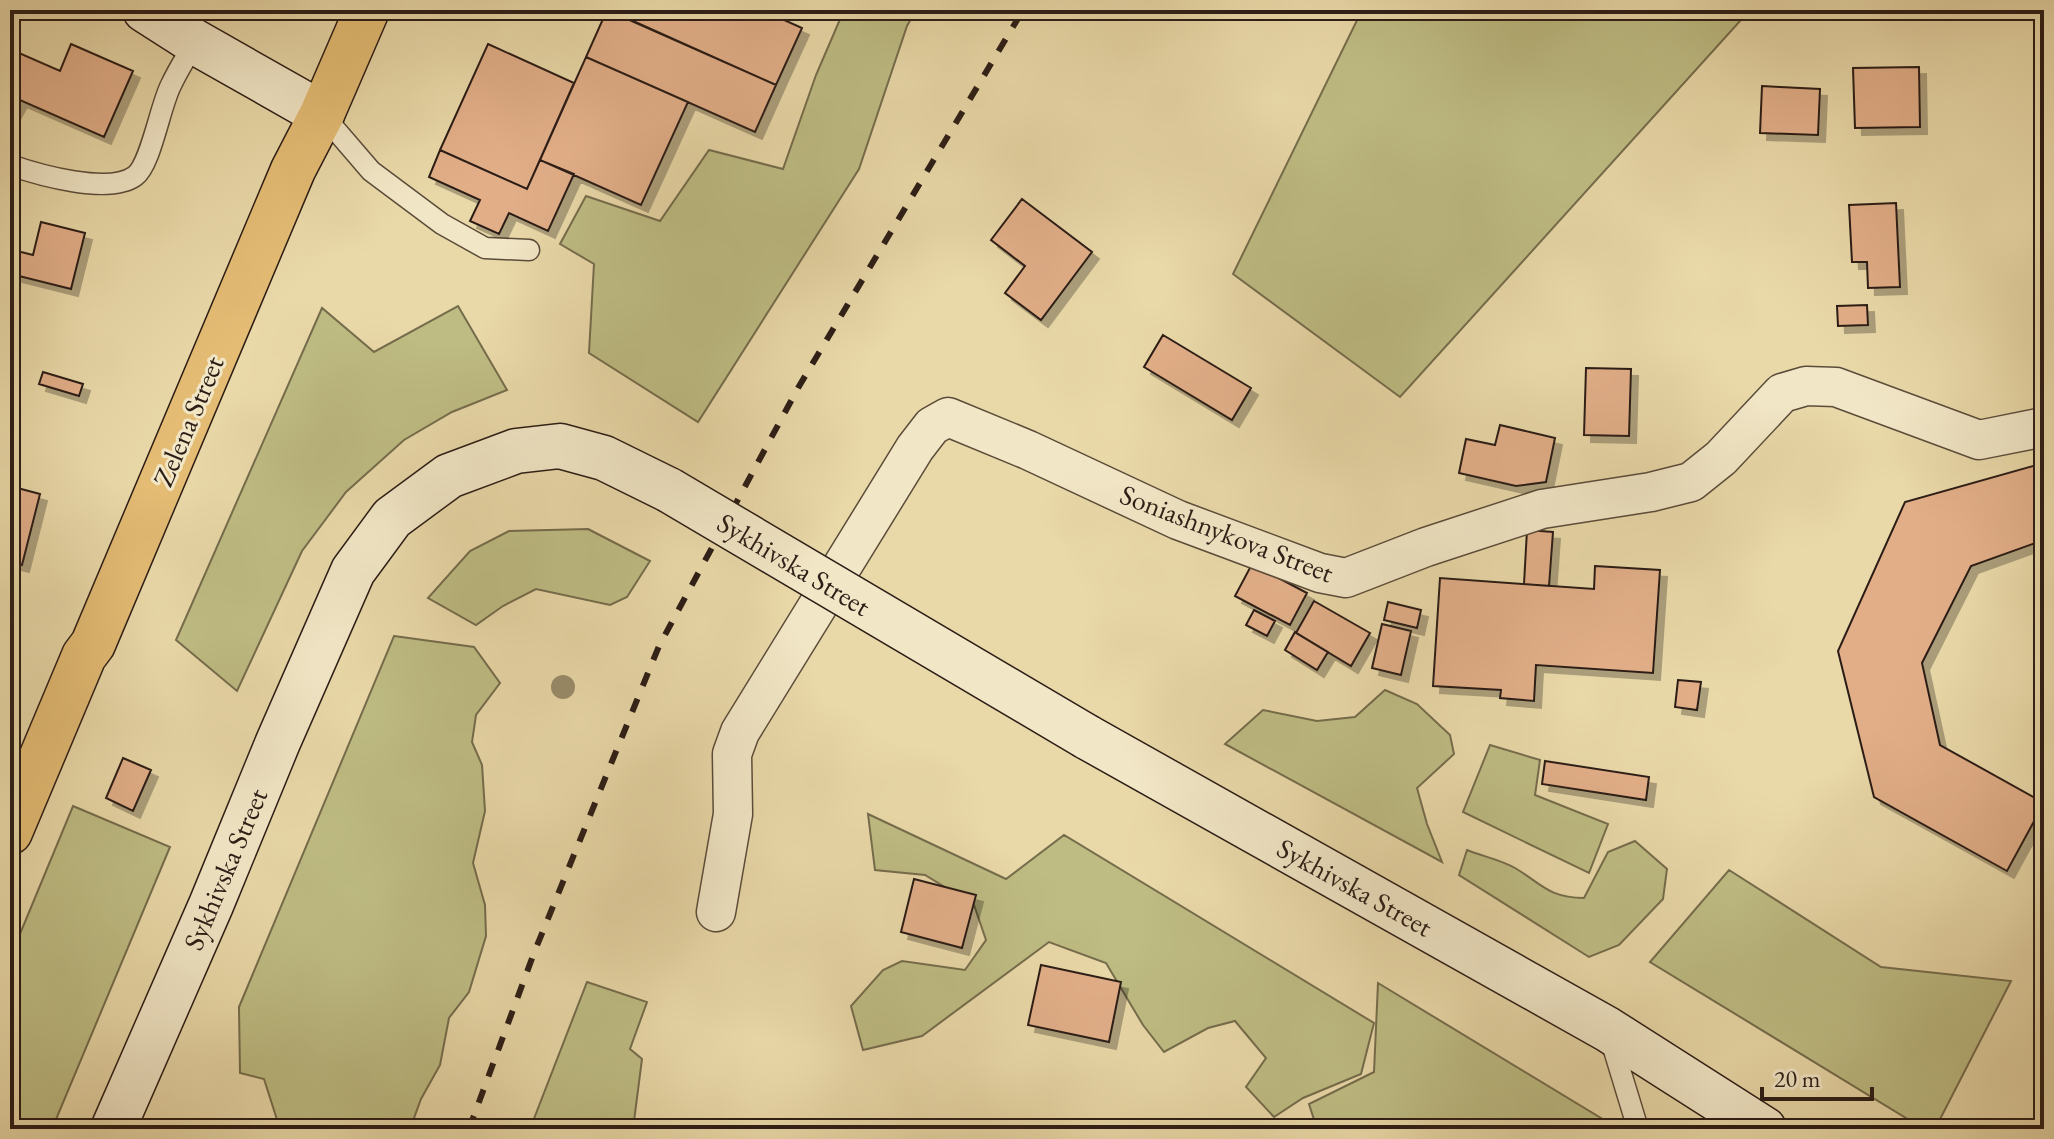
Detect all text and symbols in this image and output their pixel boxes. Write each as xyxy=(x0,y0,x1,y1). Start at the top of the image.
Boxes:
street label: Zelena Street xyxy=(144,350,232,492)
street label: Soniashnykova Street xyxy=(1115,476,1339,590)
street label: Sykhivska Street xyxy=(711,504,877,624)
street label: Sykhivska Street xyxy=(175,782,275,955)
street label: Sykhivska Street xyxy=(1271,829,1439,945)
scale bar xyxy=(1762,1051,1872,1101)
text: 20 m xyxy=(1774,1063,1821,1094)

